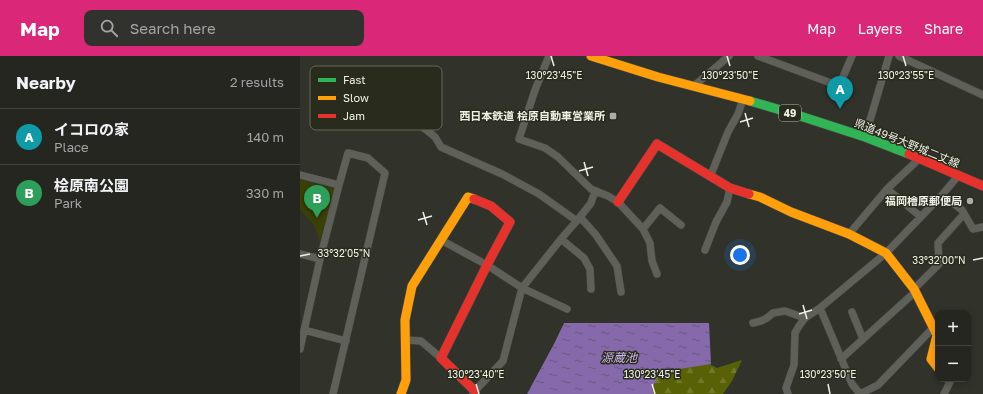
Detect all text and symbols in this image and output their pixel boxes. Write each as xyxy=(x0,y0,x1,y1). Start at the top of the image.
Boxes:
search box xyxy=(84,10,364,46)
text: Map xyxy=(20,17,60,40)
icon: search xyxy=(98,17,120,39)
text: Search here xyxy=(130,19,216,37)
text: Map xyxy=(807,20,836,37)
text: Layers xyxy=(858,20,902,37)
text: Share xyxy=(924,20,963,37)
legend xyxy=(310,66,442,130)
text: 130°23'45"E xyxy=(526,69,582,81)
text: 130°23'50"E xyxy=(702,69,758,81)
text: 130°23'55"E xyxy=(878,69,934,81)
text: Nearby xyxy=(16,72,76,93)
text: Fast xyxy=(343,73,366,86)
text: 2 results xyxy=(230,74,284,90)
pin: A xyxy=(827,76,853,109)
text: Slow xyxy=(343,91,369,104)
road number: 49 xyxy=(779,105,801,121)
text: Jam xyxy=(343,109,365,122)
place label: 西日本鉄道 桧原自動車営業所 xyxy=(459,109,605,122)
marker: 西日本鉄道 桧原自動車営業所 xyxy=(608,111,618,121)
street label: 県道49号大野城二丈線 xyxy=(853,115,962,170)
text: イコロの家 xyxy=(54,120,129,138)
text: A xyxy=(24,129,34,145)
text: 140 m xyxy=(247,129,284,145)
text: Place xyxy=(54,139,89,155)
text: 桧原南公園 xyxy=(54,176,129,194)
text: B xyxy=(24,185,34,201)
text: 330 m xyxy=(246,185,284,201)
pin: B xyxy=(304,185,330,218)
place label: 福岡檜原郵便局 xyxy=(885,194,962,207)
text: Park xyxy=(54,195,82,211)
marker: 福岡檜原郵便局 xyxy=(965,196,975,206)
your location xyxy=(730,245,750,265)
text: 33°32'05"N xyxy=(318,247,370,259)
text: 33°32'00"N xyxy=(912,254,966,266)
map controls xyxy=(935,310,971,382)
button: + xyxy=(935,310,971,346)
button: − xyxy=(935,346,971,382)
water label: 源蔵池 xyxy=(601,350,638,365)
text: 130°23'40"E xyxy=(448,368,504,380)
text: 130°23'45"E xyxy=(624,368,680,380)
text: 130°23'50"E xyxy=(800,368,856,380)

